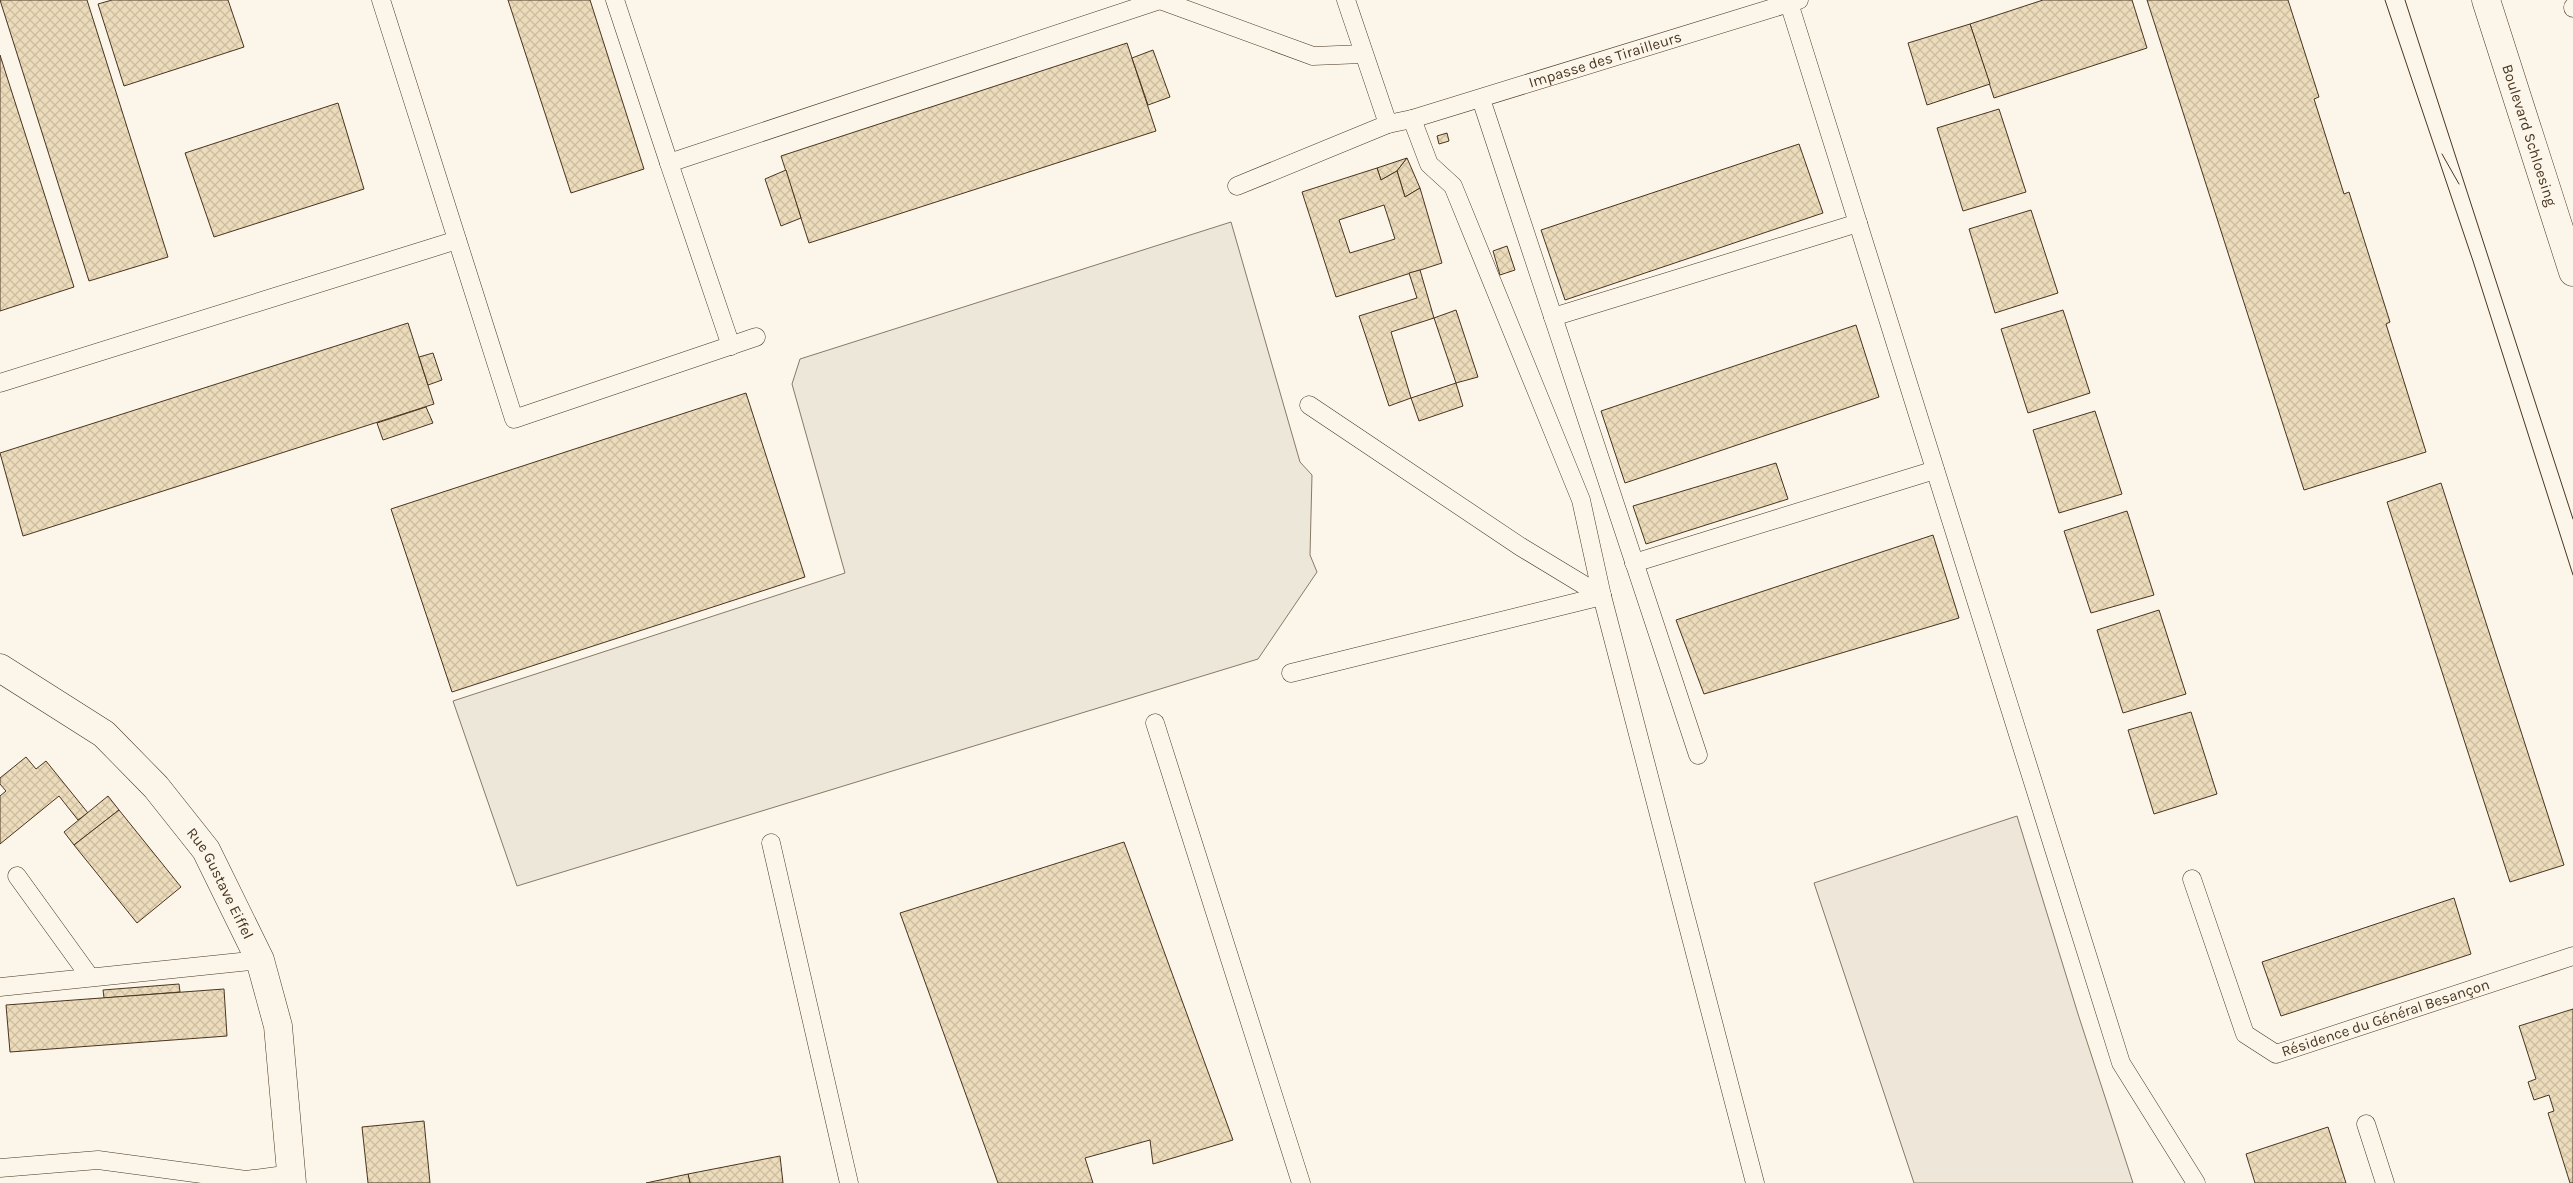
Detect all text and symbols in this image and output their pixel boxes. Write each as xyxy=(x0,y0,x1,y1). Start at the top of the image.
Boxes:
street label: Impasse des Tirailleurs xyxy=(1526,28,1684,92)
street label: Boulevard Schloesing xyxy=(2498,62,2561,209)
street label: Rue Gustave Eiffel xyxy=(183,824,257,942)
street label: Résidence du Général Besançon xyxy=(2279,975,2492,1061)

